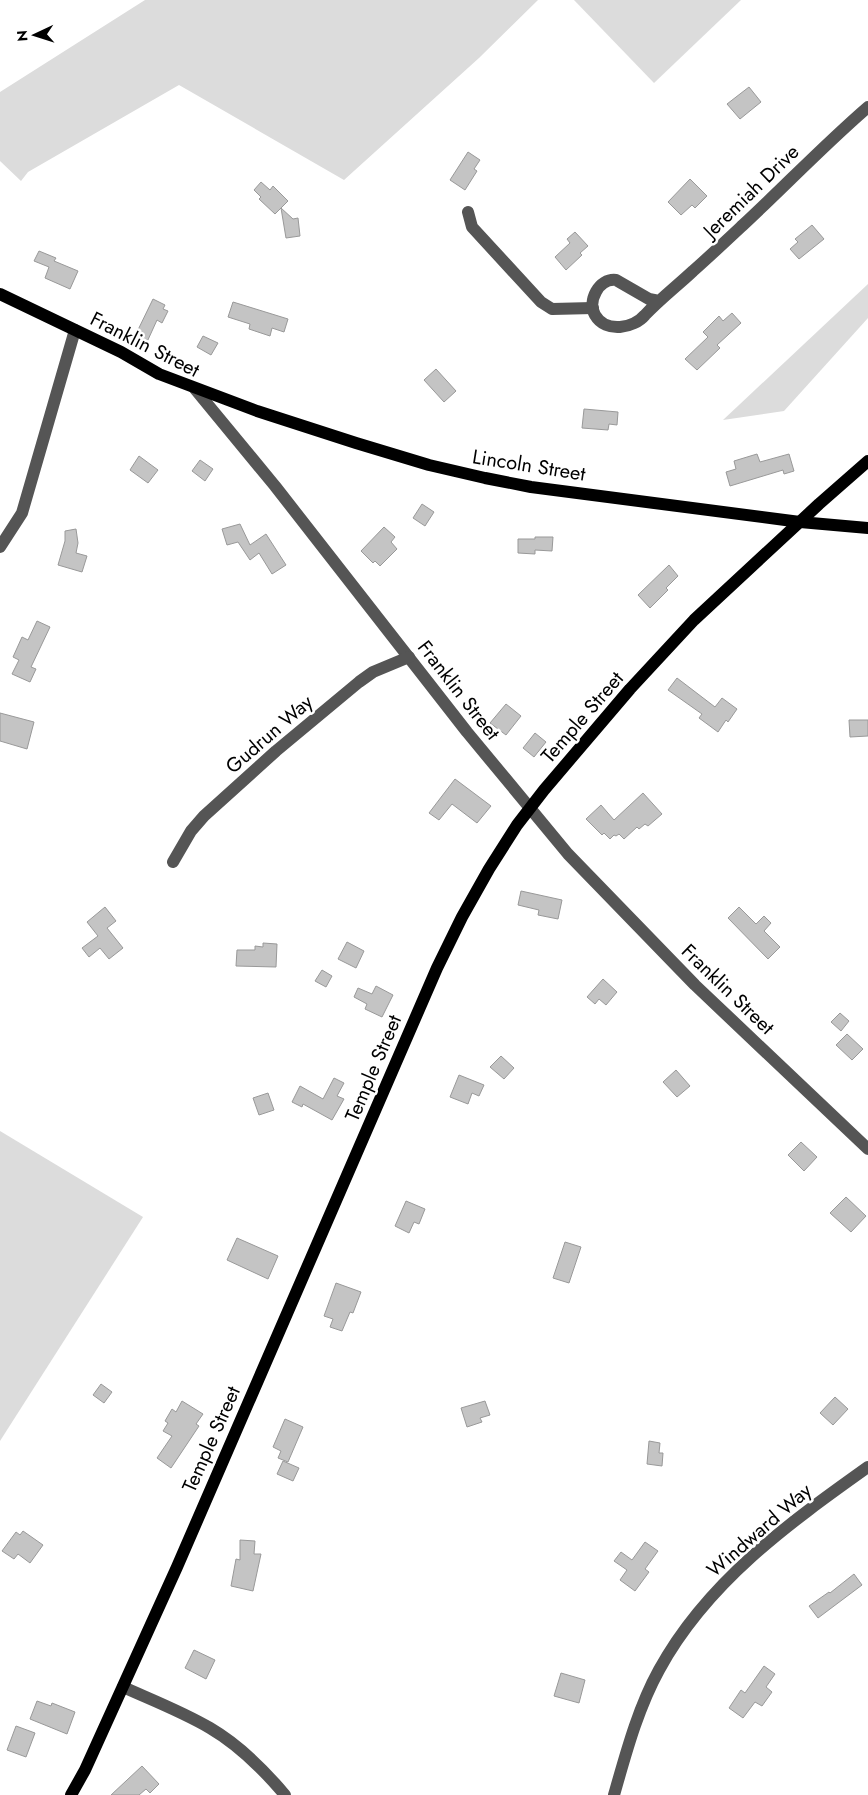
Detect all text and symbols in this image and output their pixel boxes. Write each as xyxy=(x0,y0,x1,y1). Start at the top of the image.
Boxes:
north arrow xyxy=(10,10,60,60)
text: N xyxy=(12,30,32,42)
street label: Jeremiah Drive xyxy=(695,138,806,247)
street label: Franklin Street xyxy=(85,304,205,385)
street label: Lincoln Street xyxy=(470,442,588,489)
street label: Franklin Street xyxy=(410,634,507,746)
street label: Temple Street xyxy=(534,665,631,770)
street label: Gudrun Way xyxy=(219,688,320,781)
street label: Franklin Street xyxy=(675,937,781,1041)
street label: Temple Street xyxy=(338,1010,409,1126)
street label: Temple Street xyxy=(175,1381,248,1497)
street label: Windward Way xyxy=(701,1476,818,1584)

